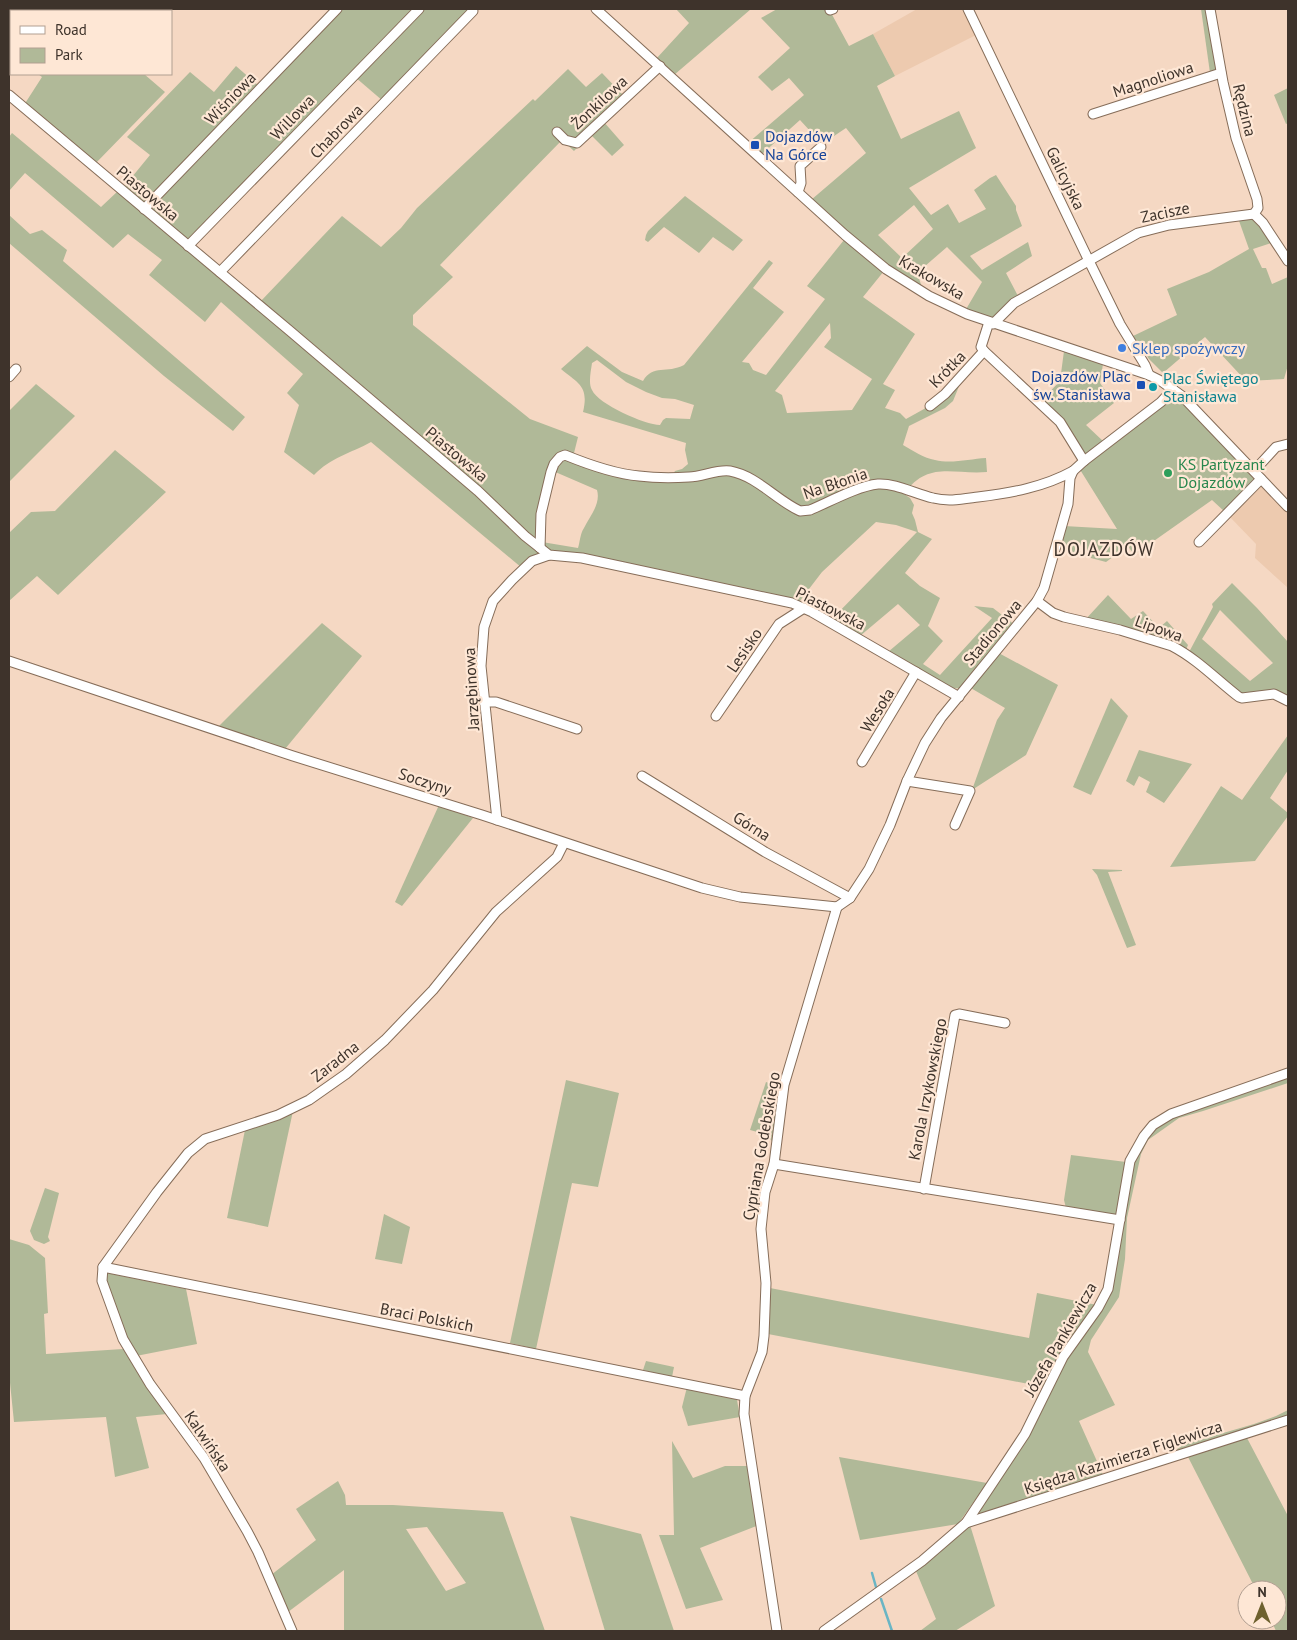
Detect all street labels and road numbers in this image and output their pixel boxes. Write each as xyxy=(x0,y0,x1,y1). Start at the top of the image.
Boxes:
street label: Magnoliowa xyxy=(1110,57,1196,101)
street label: Wiśniowa xyxy=(200,68,260,128)
street label: Żonkilowa xyxy=(567,71,631,133)
street label: Rędzina xyxy=(1229,82,1261,138)
street label: Willowa xyxy=(266,90,318,144)
street label: Chabrowa xyxy=(305,100,367,162)
street label: Galicyjska xyxy=(1042,143,1090,213)
street label: Piastowska xyxy=(113,161,183,225)
street label: Zacisze xyxy=(1139,197,1191,227)
street label: Krakowska xyxy=(896,250,968,304)
street label: Krótka xyxy=(924,346,970,392)
street label: Piastowska xyxy=(422,422,492,486)
street label: Na Błonia xyxy=(800,463,870,503)
street label: Piastowska xyxy=(793,582,869,634)
street label: Stadionowa xyxy=(959,595,1025,669)
street label: Lipowa xyxy=(1132,610,1186,646)
street label: Lesisko xyxy=(722,624,766,676)
street label: Jarzębinowa xyxy=(459,647,483,732)
street label: Wesoła xyxy=(856,684,898,736)
street label: Soczyny xyxy=(396,763,455,799)
street label: Górna xyxy=(730,807,774,845)
street label: Karola Irzykowskiego xyxy=(903,1016,951,1162)
street label: Zaradna xyxy=(307,1036,363,1086)
street label: Cypriana Godebskiego xyxy=(738,1070,784,1222)
street label: Józefa Pankiewicza xyxy=(1019,1278,1101,1400)
street label: Braci Polskich xyxy=(379,1298,475,1336)
street label: Kalwińska xyxy=(180,1407,236,1475)
street label: Księdza Kazimierza Figlewicza xyxy=(1021,1415,1225,1499)

